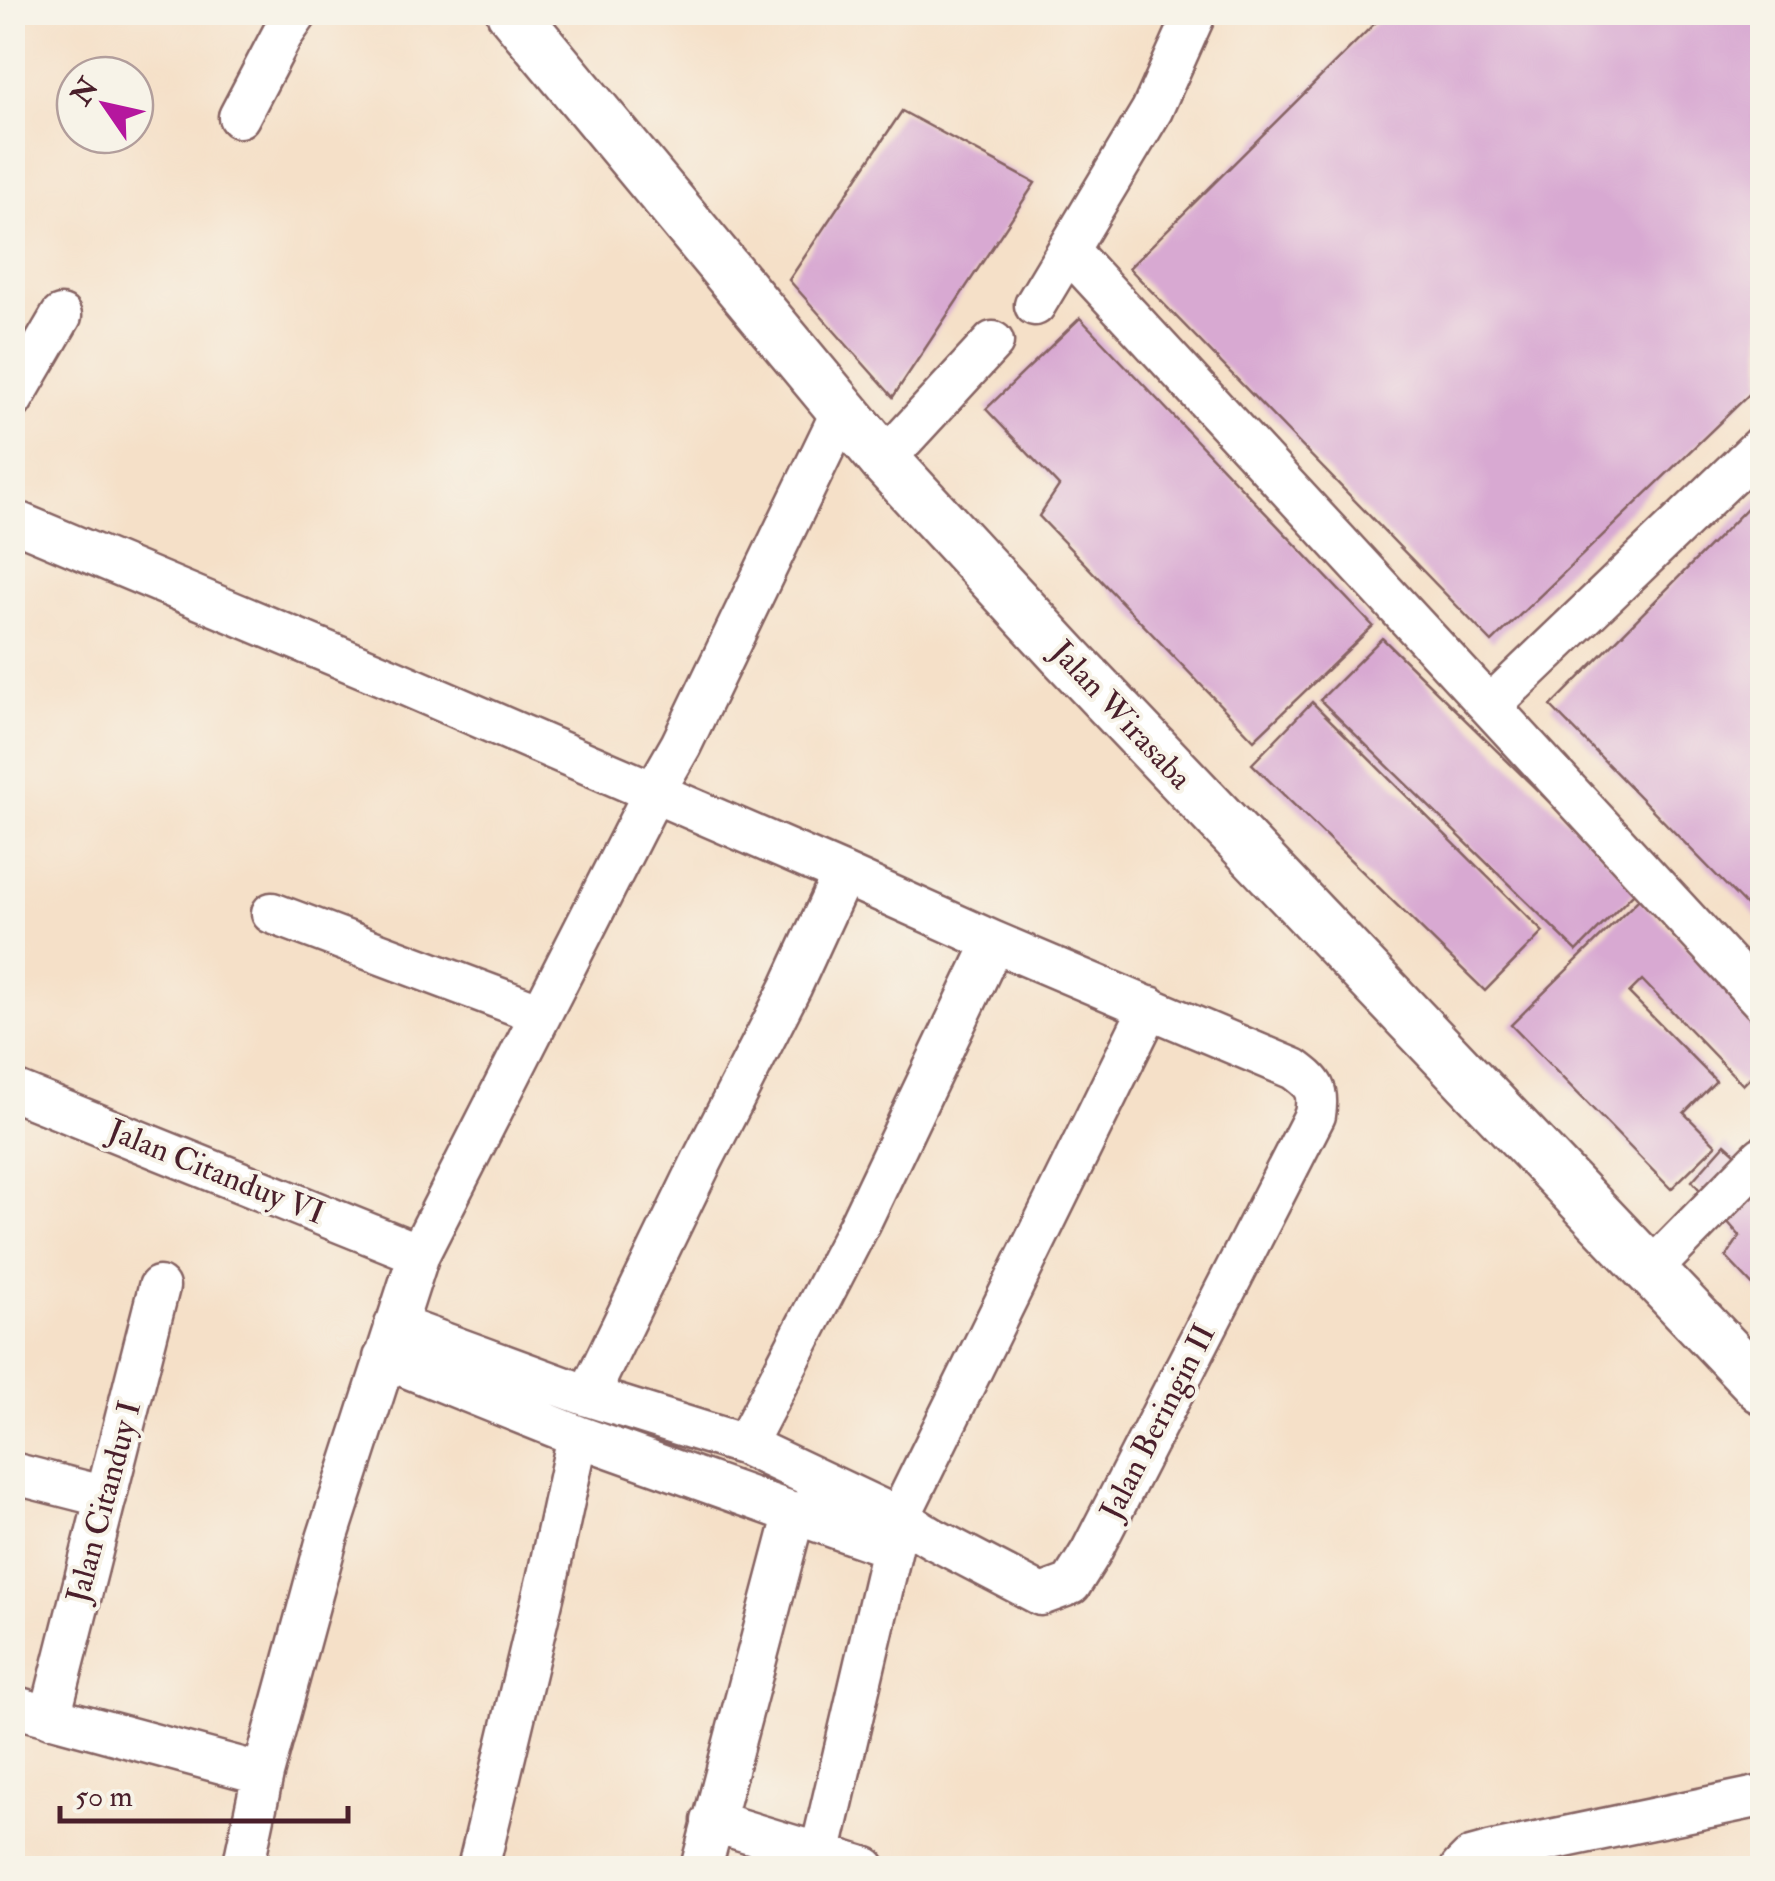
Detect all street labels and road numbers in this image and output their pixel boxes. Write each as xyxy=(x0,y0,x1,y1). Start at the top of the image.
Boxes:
street label: Jalan Wirasaba xyxy=(1041,631,1201,798)
street label: Jalan Citanduy VI xyxy=(101,1110,330,1234)
street label: Jalan Beringin II xyxy=(1091,1317,1225,1528)
street label: Jalan Citanduy I xyxy=(58,1397,150,1608)

